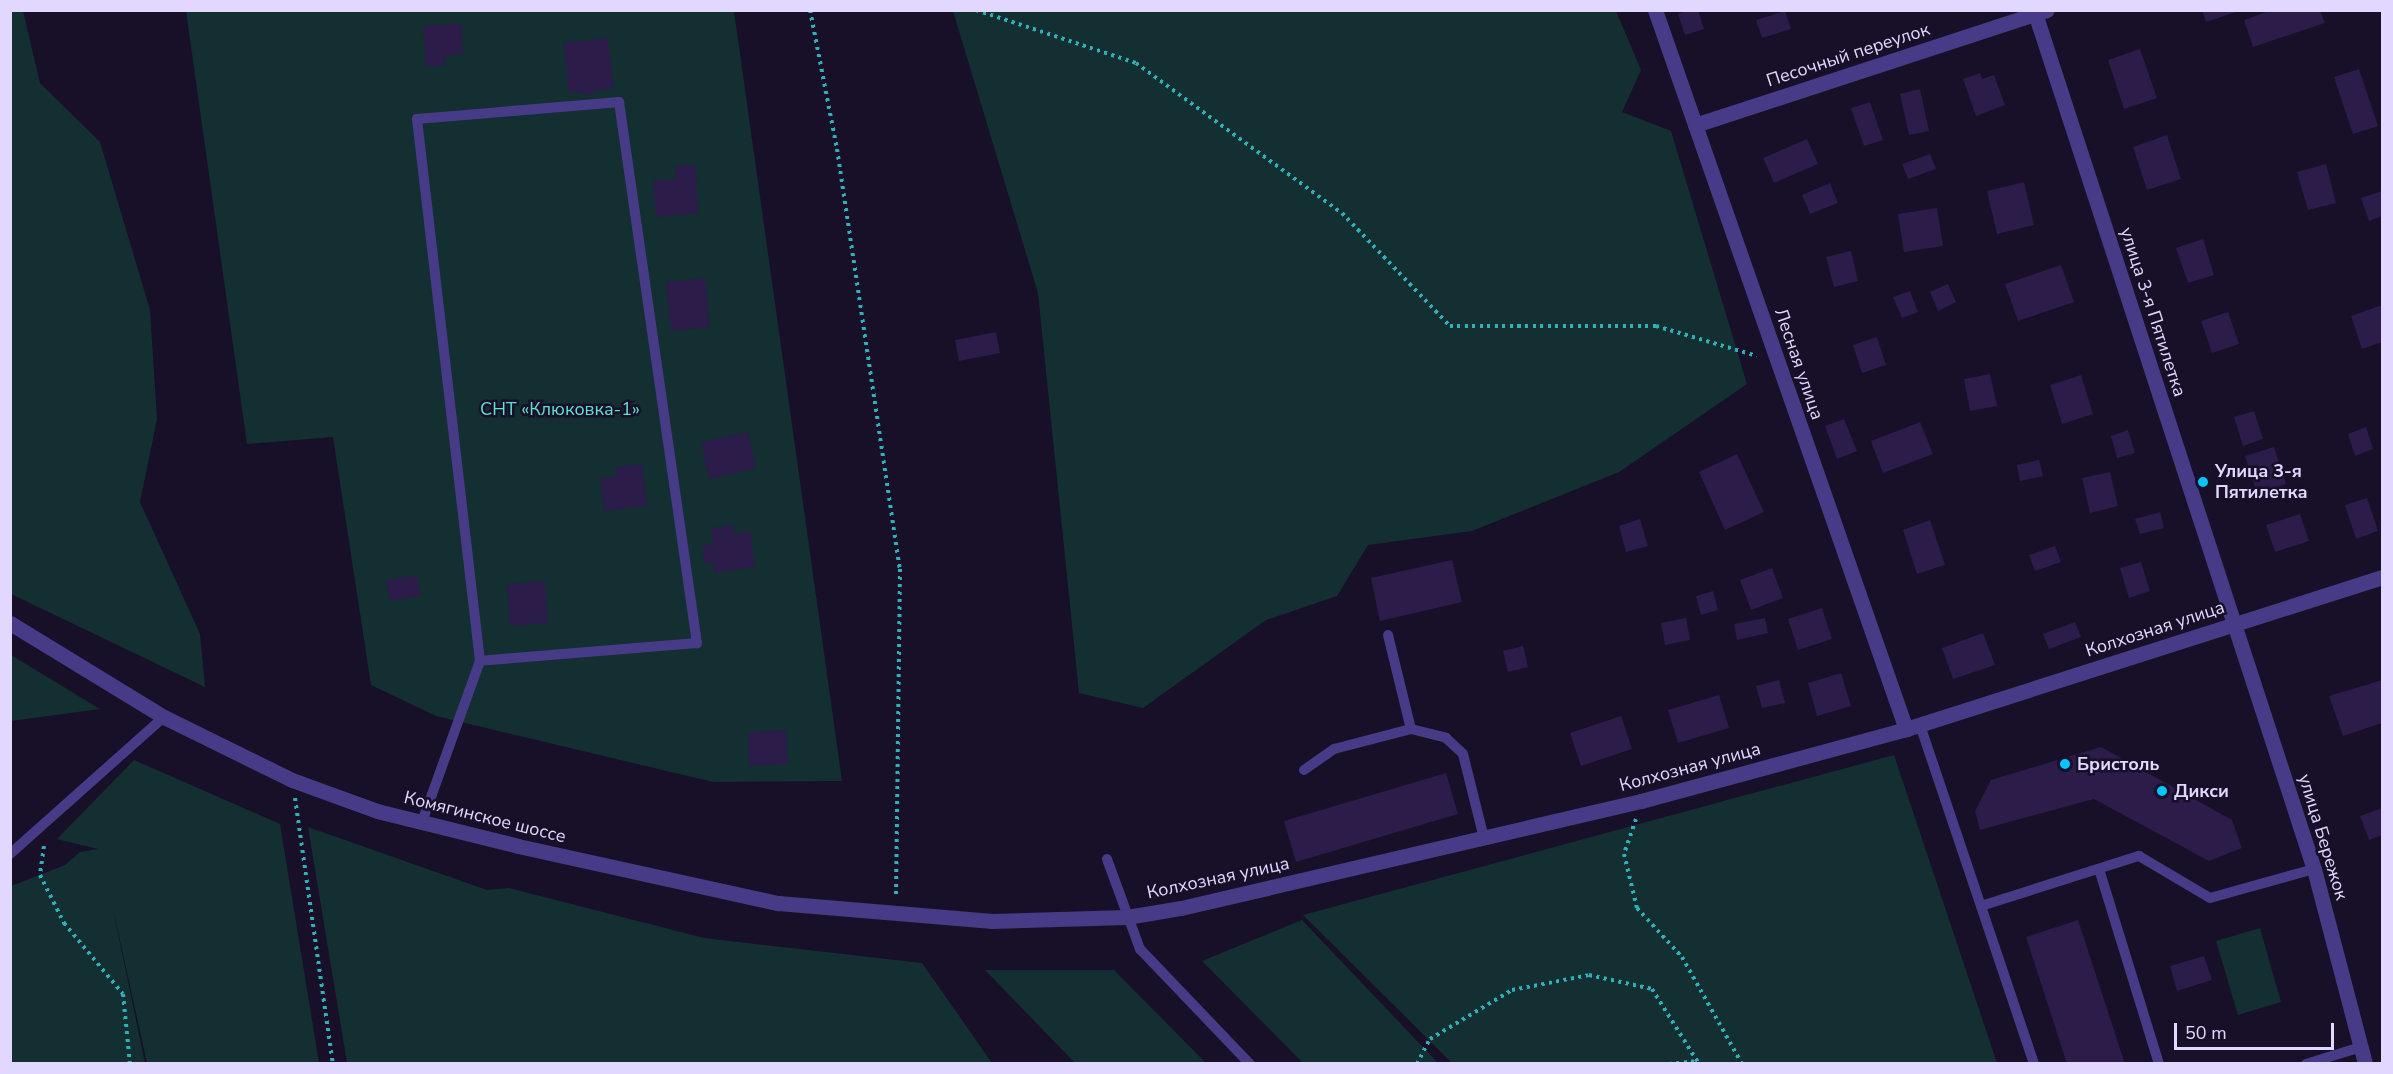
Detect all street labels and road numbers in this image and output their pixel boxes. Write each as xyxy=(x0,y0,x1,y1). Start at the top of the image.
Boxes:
street label: Песочный переулок xyxy=(1764,18,1932,92)
street label: улица 3-я Пятилетка xyxy=(2115,225,2191,399)
street label: Лесная улица xyxy=(1770,305,1828,423)
street label: Колхозная улица xyxy=(2083,596,2227,662)
street label: Колхозная улица xyxy=(1617,738,1763,796)
street label: улица Бережок xyxy=(2294,771,2352,903)
street label: Комягинское шоссе xyxy=(402,786,568,848)
street label: Колхозная улица xyxy=(1145,852,1291,904)

